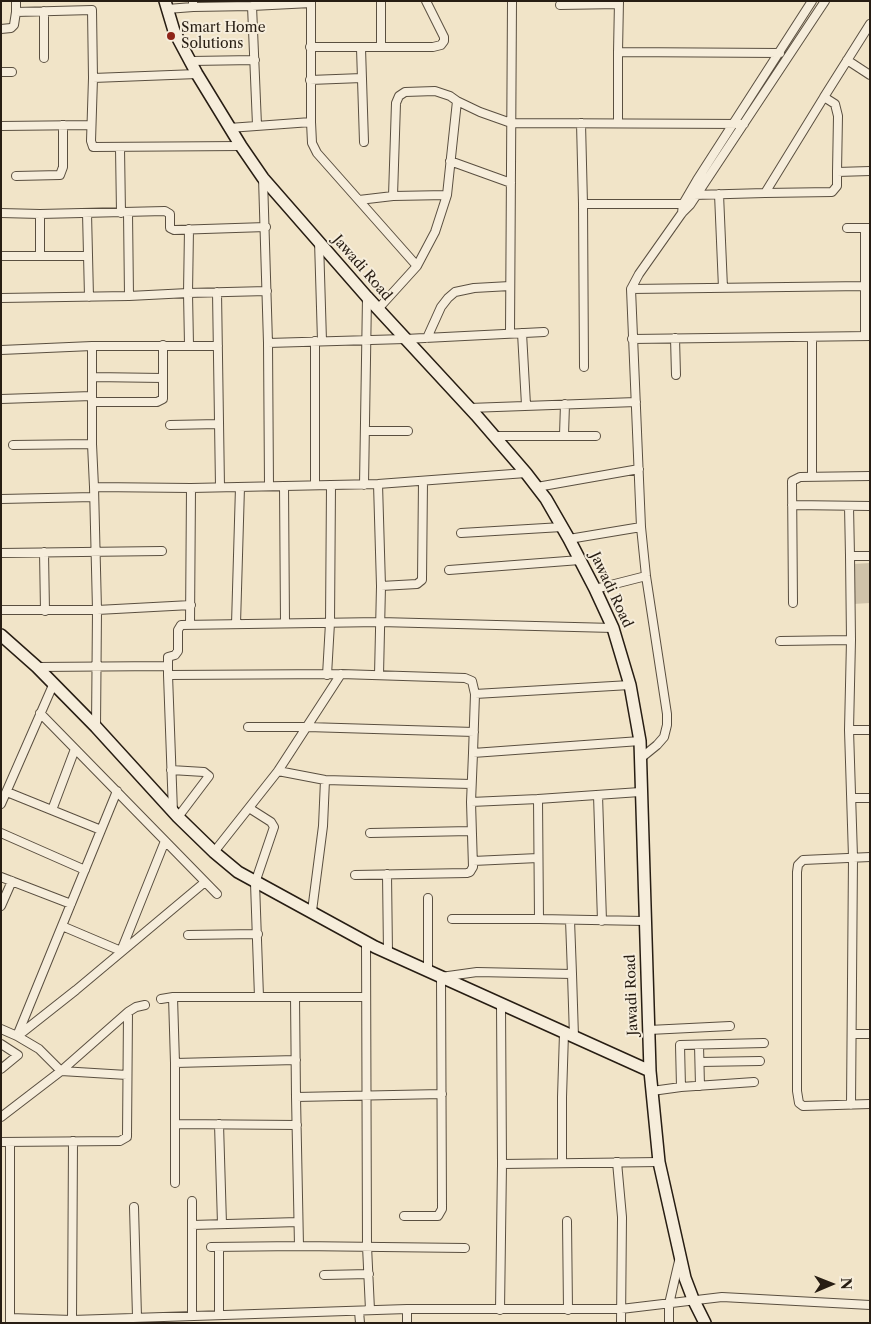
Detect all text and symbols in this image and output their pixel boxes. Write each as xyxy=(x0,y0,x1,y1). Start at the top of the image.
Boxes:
place label: Smart Home Solutions xyxy=(181,20,265,52)
marker: Smart Home Solutions xyxy=(165,30,177,42)
street label: Jawadi Road xyxy=(329,232,395,304)
street label: Jawadi Road xyxy=(586,550,636,630)
street label: Jawadi Road xyxy=(622,954,642,1036)
north arrow xyxy=(806,1259,856,1309)
text: N xyxy=(837,1277,855,1290)

